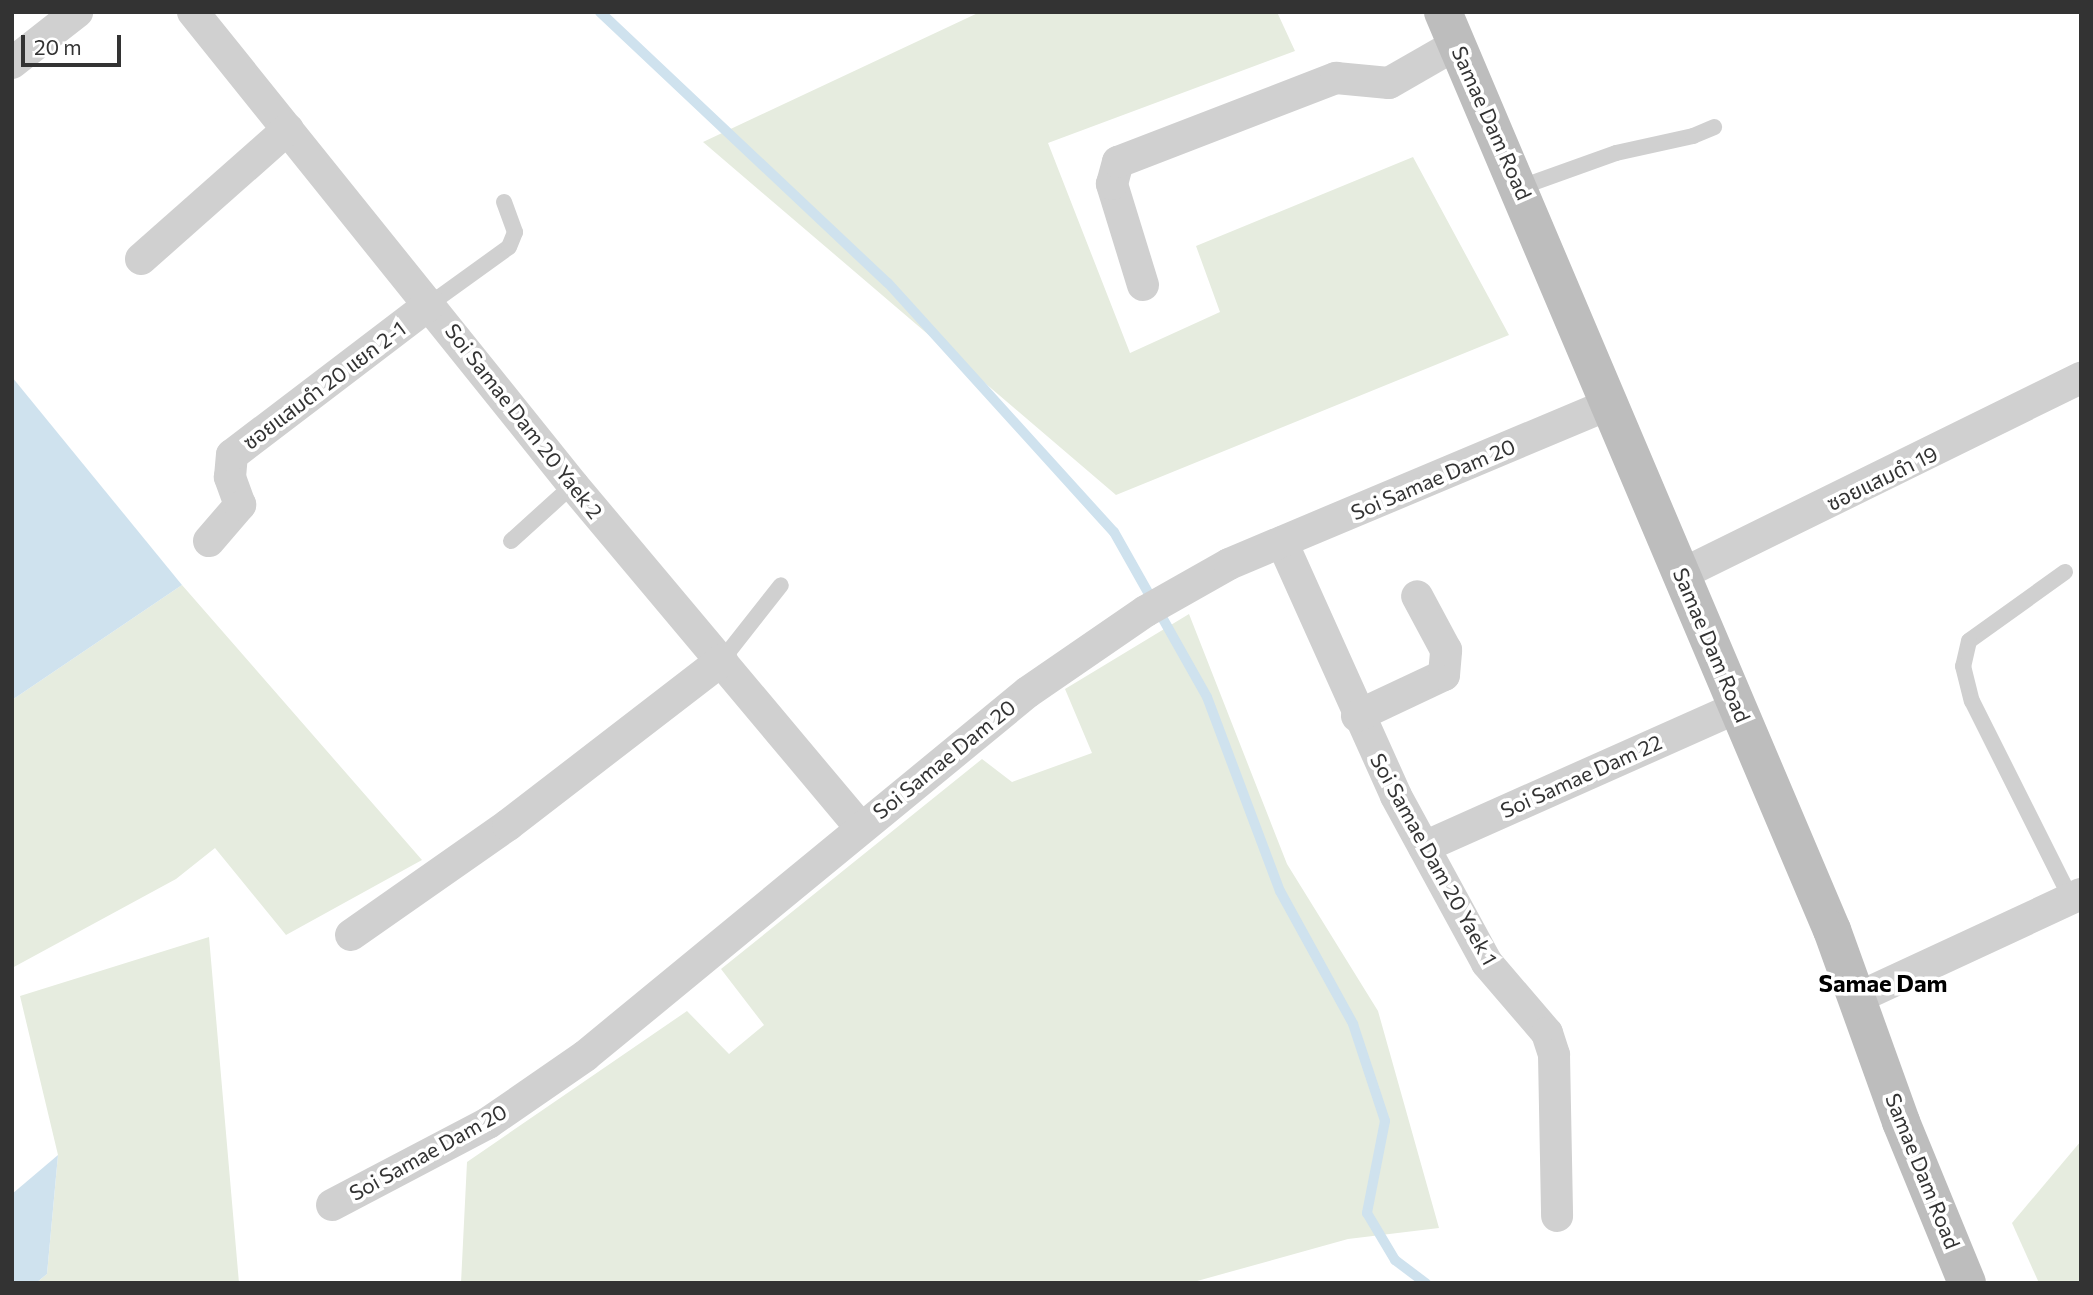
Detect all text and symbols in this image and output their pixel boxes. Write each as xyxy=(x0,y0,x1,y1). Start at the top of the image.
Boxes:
scale bar xyxy=(24,21,124,65)
text: 20 m xyxy=(34,34,82,59)
street label: Samae Dam Road xyxy=(1447,42,1537,204)
street label: ซอยแสมดำ 20 แยก 2-1 xyxy=(238,316,410,454)
street label: Soi Samae Dam 20 Yaek 2 xyxy=(440,318,608,524)
street label: Soi Samae Dam 20 xyxy=(1347,433,1519,525)
street label: ซอยแสมดำ 19 xyxy=(1823,440,1941,516)
street label: Samae Dam Road xyxy=(1668,564,1756,726)
street label: Soi Samae Dam 20 xyxy=(868,694,1020,824)
street label: Soi Samae Dam 22 xyxy=(1496,729,1666,823)
street label: Soi Samae Dam 20 Yaek 1 xyxy=(1365,749,1503,969)
district label: Samae Dam xyxy=(1818,969,1948,997)
street label: Samae Dam Road xyxy=(1880,1090,1966,1252)
street label: Soi Samae Dam 20 xyxy=(345,1098,511,1206)

